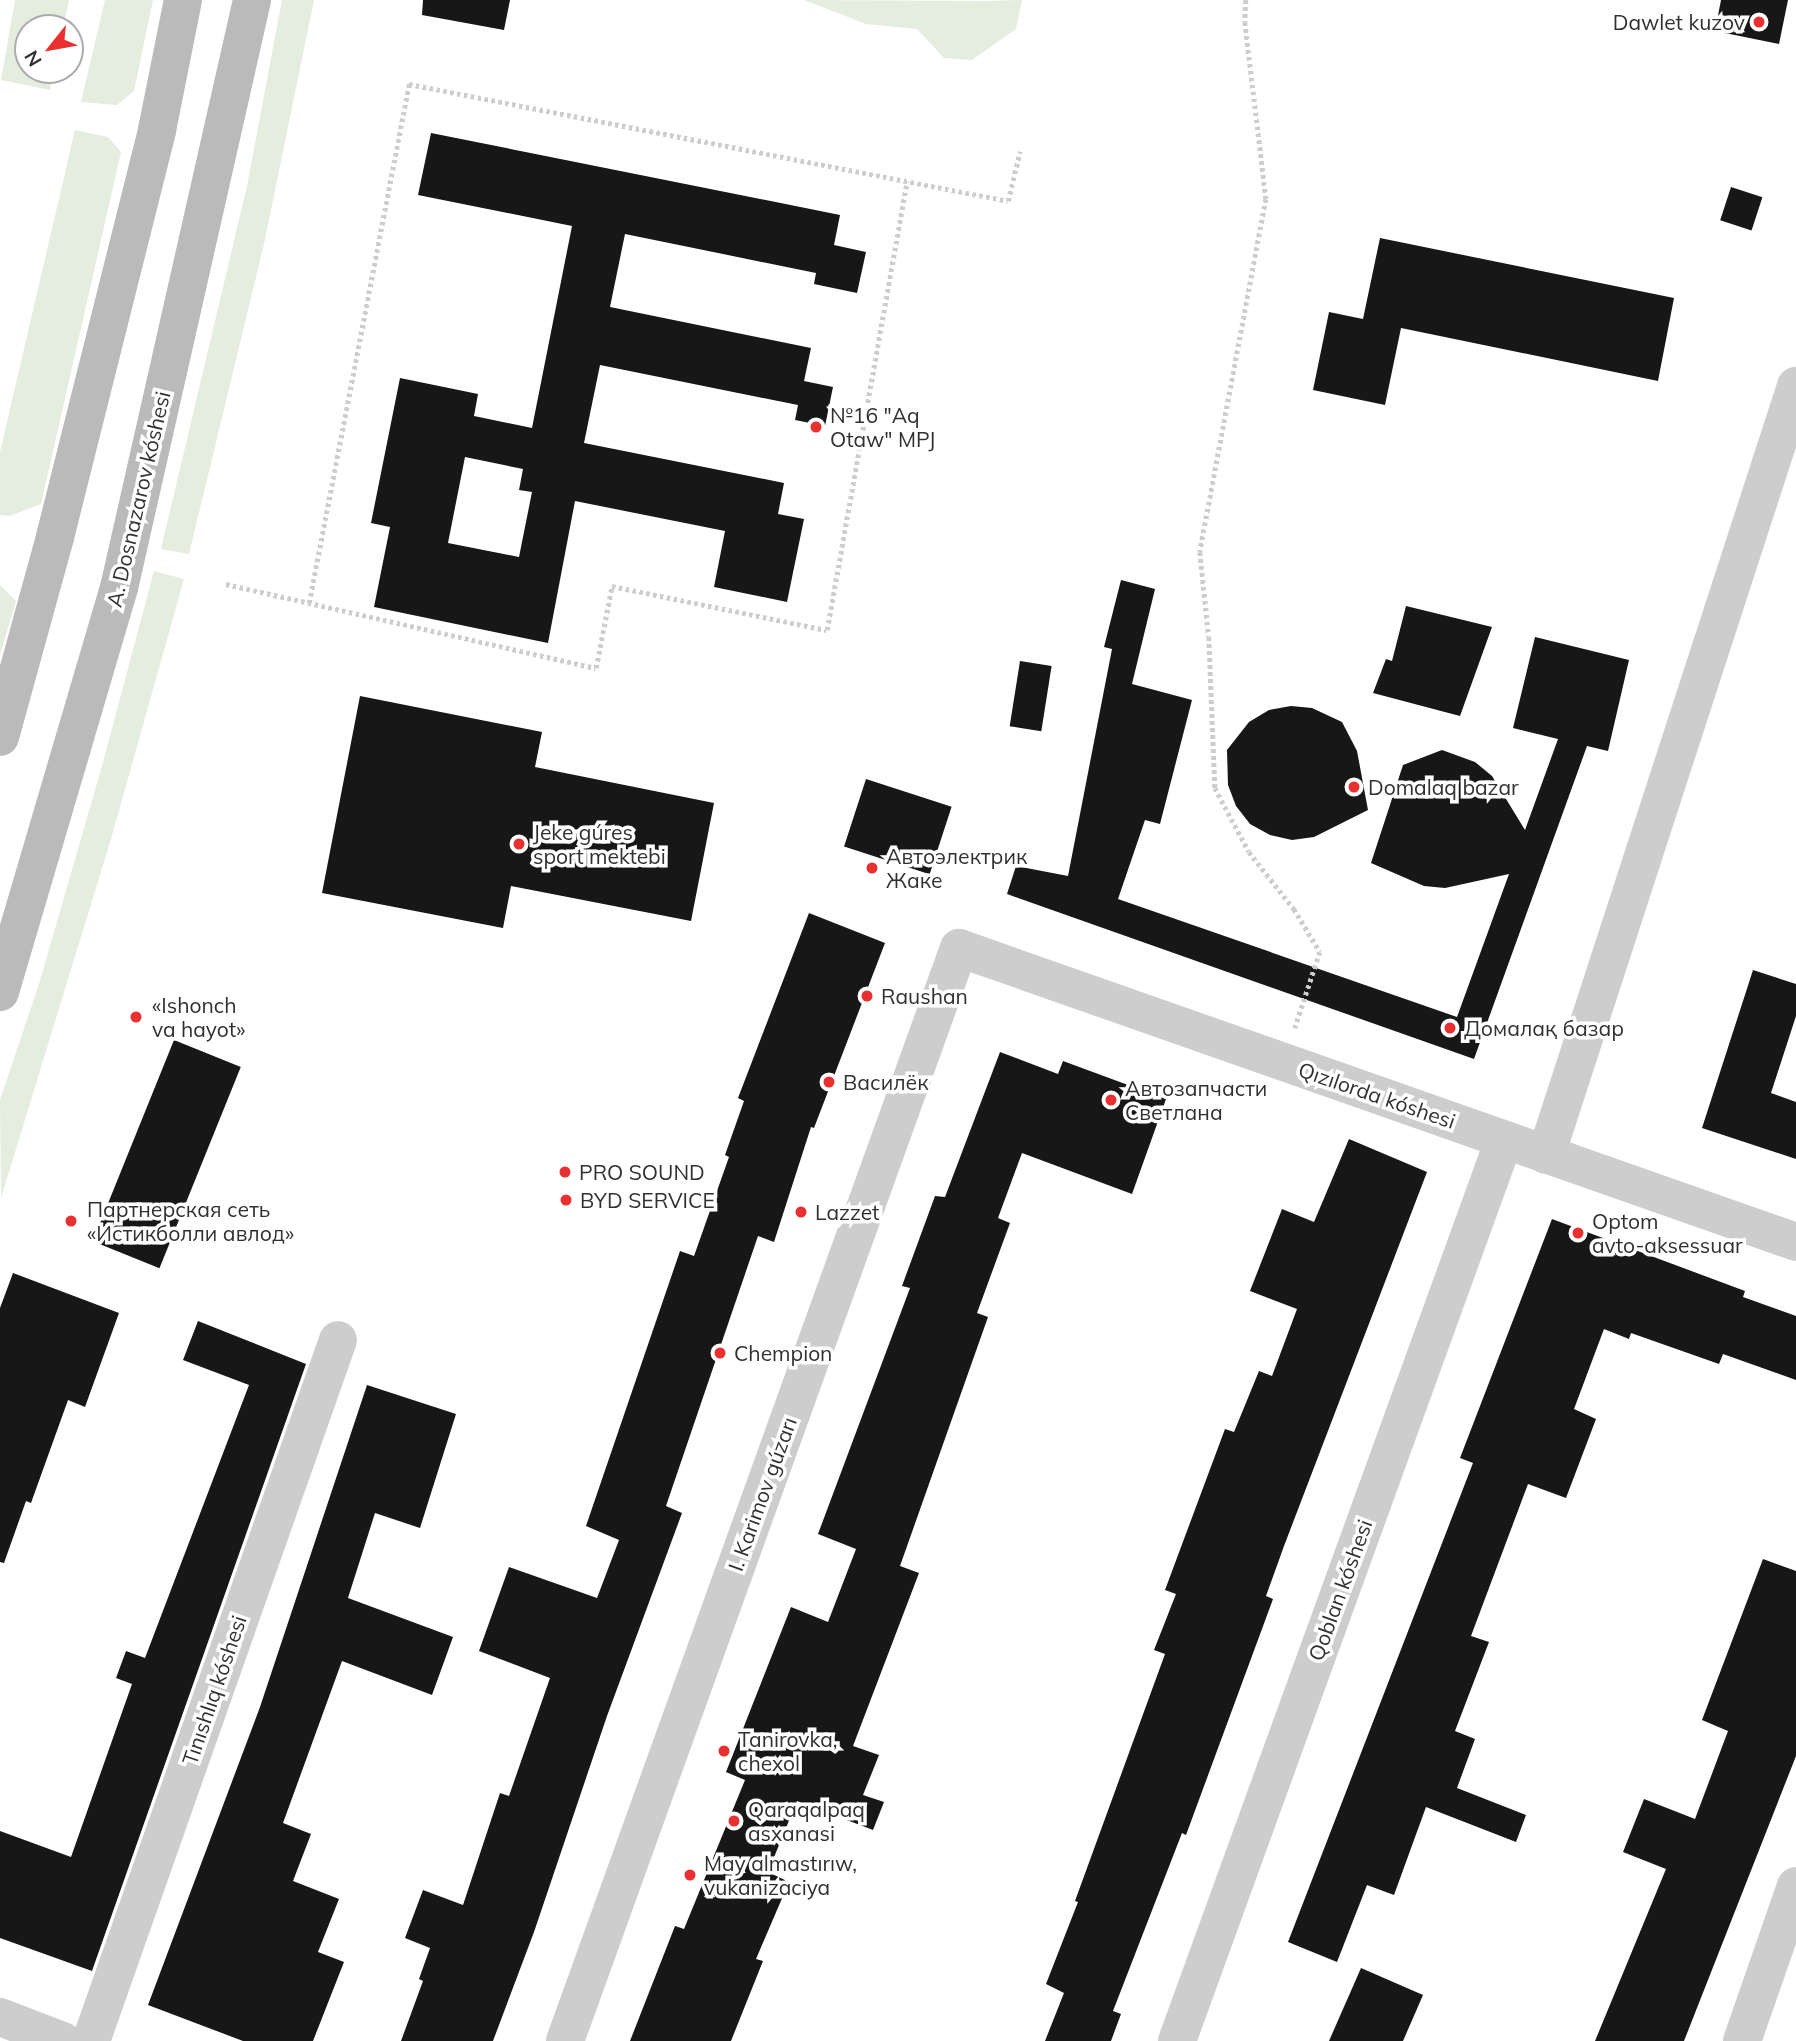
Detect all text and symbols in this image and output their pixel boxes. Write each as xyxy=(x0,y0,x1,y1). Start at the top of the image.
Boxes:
place label: Dawlet kuzov xyxy=(1613,9,1745,35)
north arrow xyxy=(14,14,84,84)
marker: Dawlet kuzov xyxy=(1751,14,1767,30)
text: N xyxy=(19,46,47,71)
street label: A. Dosnazarov kóshesi xyxy=(101,389,175,609)
place label: №16 "Aq Otaw" MPJ xyxy=(830,402,935,452)
marker: №16 "Aq Otaw" MPJ xyxy=(808,419,824,435)
place label: Domalaq bazar xyxy=(1368,774,1519,800)
marker: Domalaq bazar xyxy=(1346,779,1362,795)
place label: Jeke gúres sport mektebi xyxy=(533,819,666,869)
marker: Jeke gúres sport mektebi xyxy=(511,836,527,852)
place label: Автоэлектрик Жаке xyxy=(886,843,1027,893)
marker: Автоэлектрик Жаке xyxy=(864,860,880,876)
place label: Raushan xyxy=(881,983,968,1009)
marker: Raushan xyxy=(859,988,875,1004)
place label: «Ishonch va hayot» xyxy=(152,992,245,1042)
marker: «Ishonch va hayot» xyxy=(126,1007,146,1027)
place label: Домалақ базар xyxy=(1464,1015,1624,1041)
marker: Домалақ базар xyxy=(1442,1020,1458,1036)
street label: Qızılorda kóshesi xyxy=(1295,1056,1459,1134)
place label: Василёк xyxy=(843,1069,928,1095)
marker: Василёк xyxy=(821,1074,837,1090)
place label: Автозапчасти Светлана xyxy=(1125,1075,1267,1125)
marker: Автозапчасти Светлана xyxy=(1103,1092,1119,1108)
place label: PRO SOUND xyxy=(579,1159,705,1185)
marker: PRO SOUND xyxy=(557,1164,573,1180)
place label: BYD SERVICE xyxy=(580,1187,715,1213)
marker: BYD SERVICE xyxy=(558,1192,574,1208)
place label: Партнерская сеть «Истикболли авлод» xyxy=(87,1196,294,1246)
place label: Lazzet xyxy=(815,1199,879,1225)
marker: Lazzet xyxy=(793,1204,809,1220)
place label: Optom avto-aksessuar xyxy=(1592,1208,1743,1258)
marker: Партнерская сеть «Истикболли авлод» xyxy=(61,1211,81,1231)
marker: Optom avto-aksessuar xyxy=(1570,1225,1586,1241)
place label: Chempion xyxy=(734,1340,832,1366)
marker: Chempion xyxy=(712,1345,728,1361)
street label: I. Karimov gúzarı xyxy=(722,1414,802,1574)
street label: Qoblan kóshesi xyxy=(1303,1516,1377,1664)
street label: Tınıshlıq kóshesi xyxy=(177,1612,251,1768)
place label: Tanirovka, chexol xyxy=(738,1726,838,1776)
marker: Tanirovka, chexol xyxy=(716,1743,732,1759)
place label: Qaraqalpaq asxanasi xyxy=(748,1796,865,1846)
marker: Qaraqalpaq asxanasi xyxy=(726,1813,742,1829)
place label: May almastırıw, vukanizaciya xyxy=(704,1850,857,1900)
marker: May almastırıw, vukanizaciya xyxy=(682,1867,698,1883)

